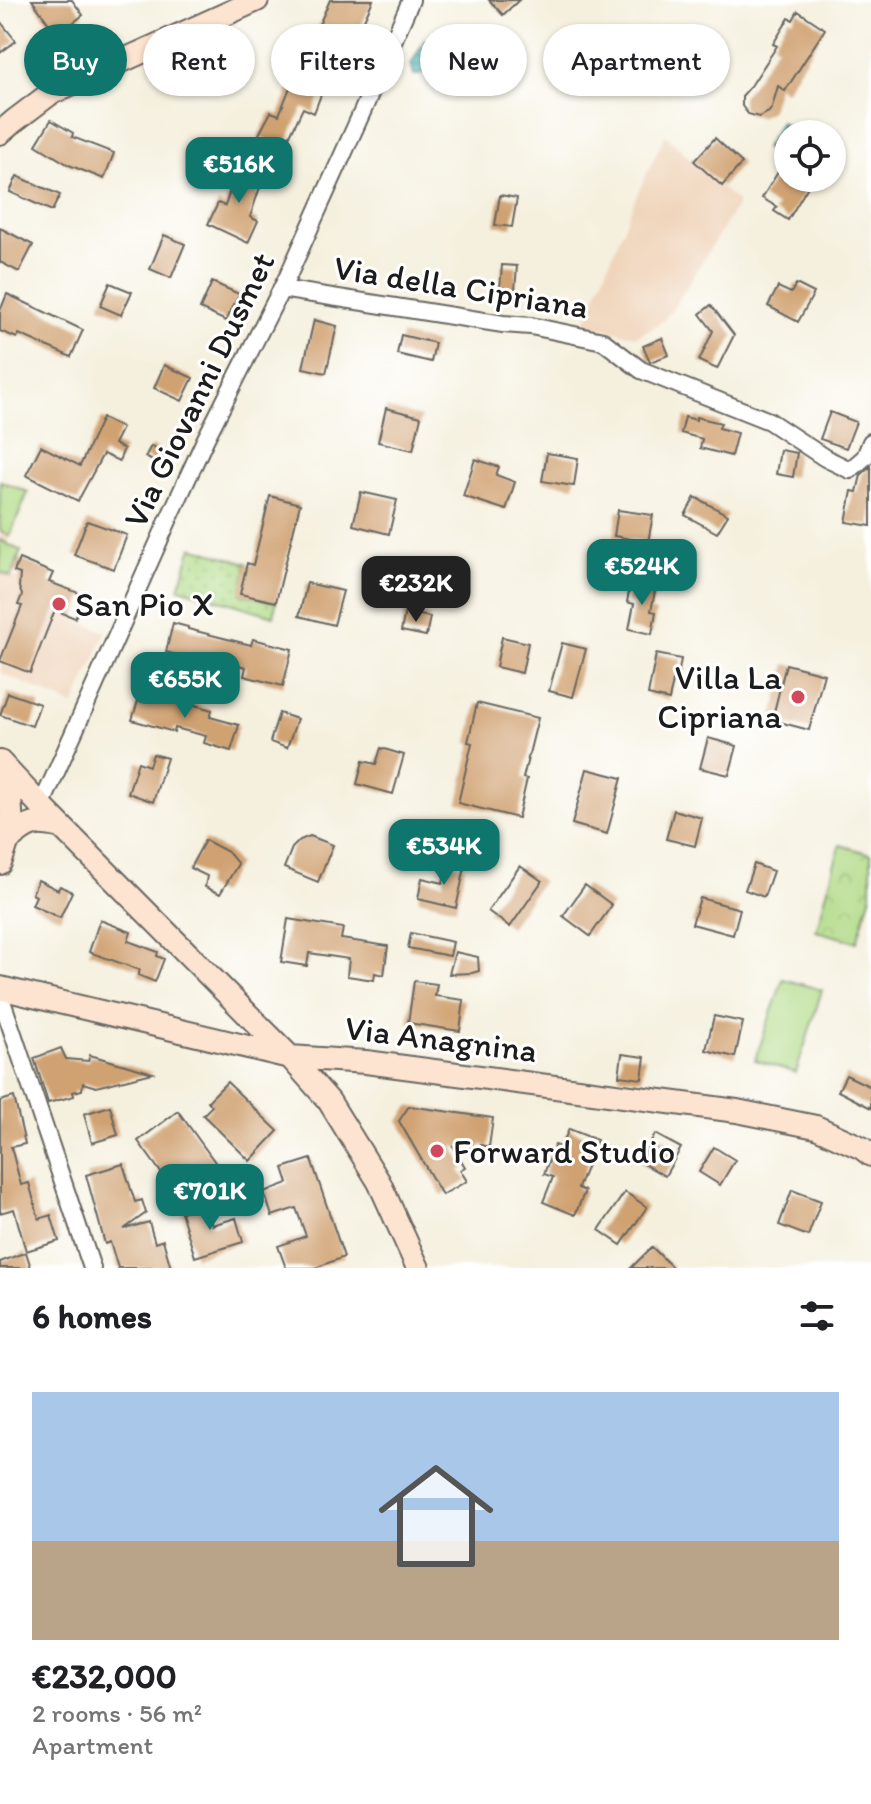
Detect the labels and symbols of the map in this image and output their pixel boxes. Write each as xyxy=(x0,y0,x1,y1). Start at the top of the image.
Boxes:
pin: €516K xyxy=(183,137,295,205)
street label: Via Giovanni Dusmet xyxy=(114,246,284,534)
street label: Via della Cipriana xyxy=(331,247,591,327)
pin: €524K xyxy=(586,539,698,607)
pin: €232K xyxy=(360,556,472,624)
place label: San Pio X xyxy=(75,584,214,625)
marker: San Pio X xyxy=(50,595,68,613)
pin: €655K xyxy=(129,652,241,720)
place label: Villa La Cipriana xyxy=(657,657,782,737)
marker: Villa La Cipriana xyxy=(789,688,807,706)
pin: €534K xyxy=(388,819,500,887)
street label: Via Anagnina xyxy=(343,1007,539,1071)
place label: Forward Studio xyxy=(453,1131,675,1172)
marker: Forward Studio xyxy=(428,1142,446,1160)
pin: €701K xyxy=(154,1164,266,1232)

